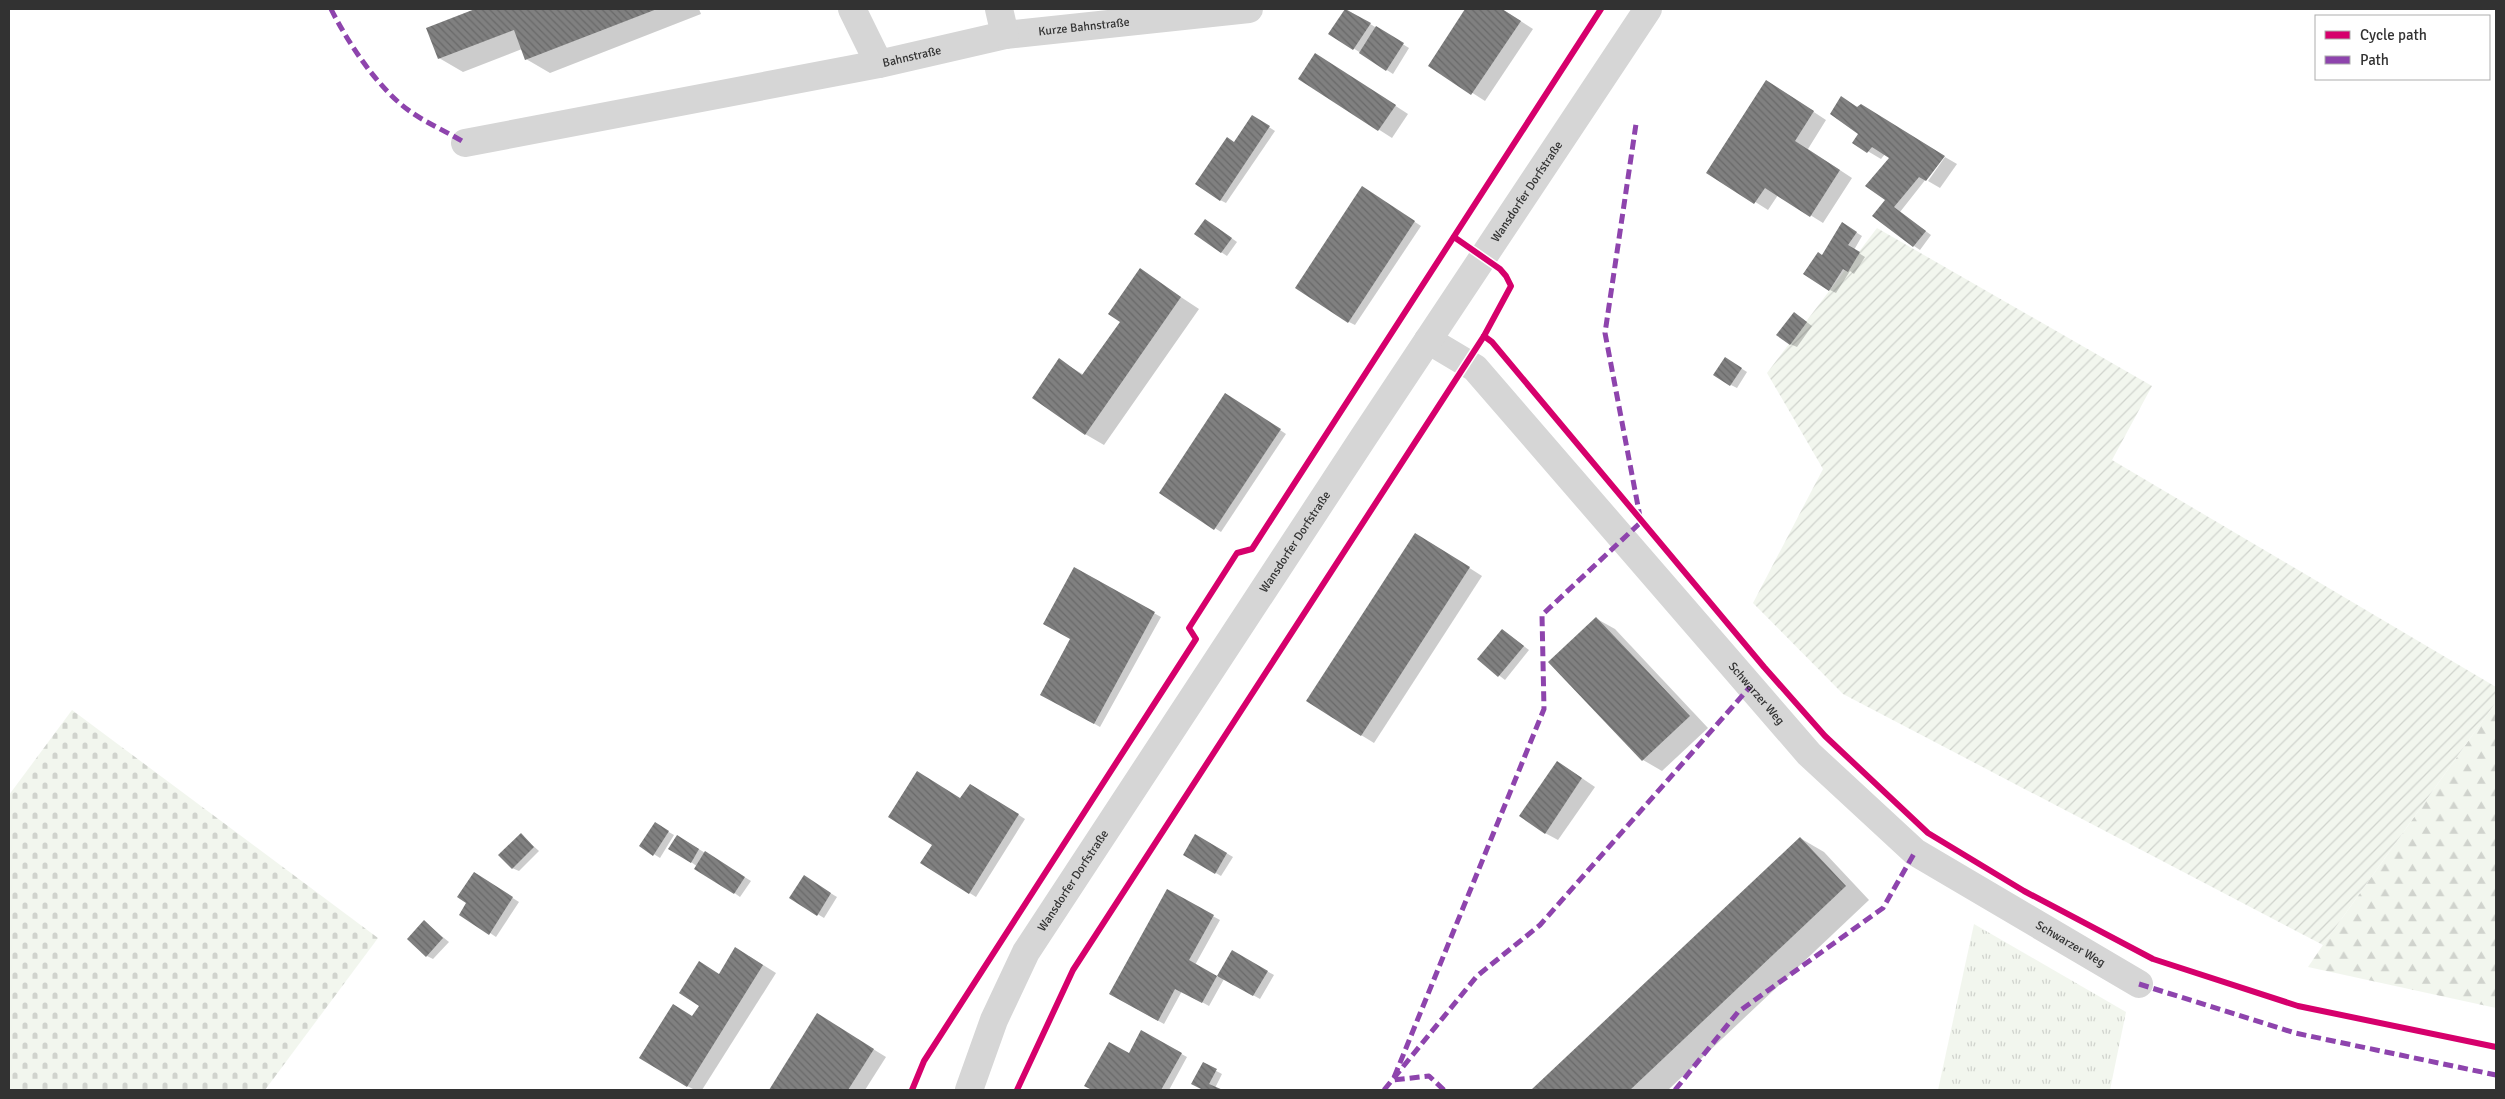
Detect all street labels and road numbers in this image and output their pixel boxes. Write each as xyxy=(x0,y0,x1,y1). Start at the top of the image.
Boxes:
street label: Kurze Bahnstraße xyxy=(1038,15,1130,39)
street label: Bahnstraße xyxy=(881,43,943,71)
street label: Wansdorfer Dorfstraße xyxy=(1488,138,1566,245)
street label: Wansdorfer Dorfstraße xyxy=(1257,488,1334,596)
street label: Schwarzer Weg xyxy=(1725,659,1787,728)
street label: Wansdorfer Dorfstraße xyxy=(1035,827,1112,934)
street label: Schwarzer Weg xyxy=(2033,918,2108,970)

